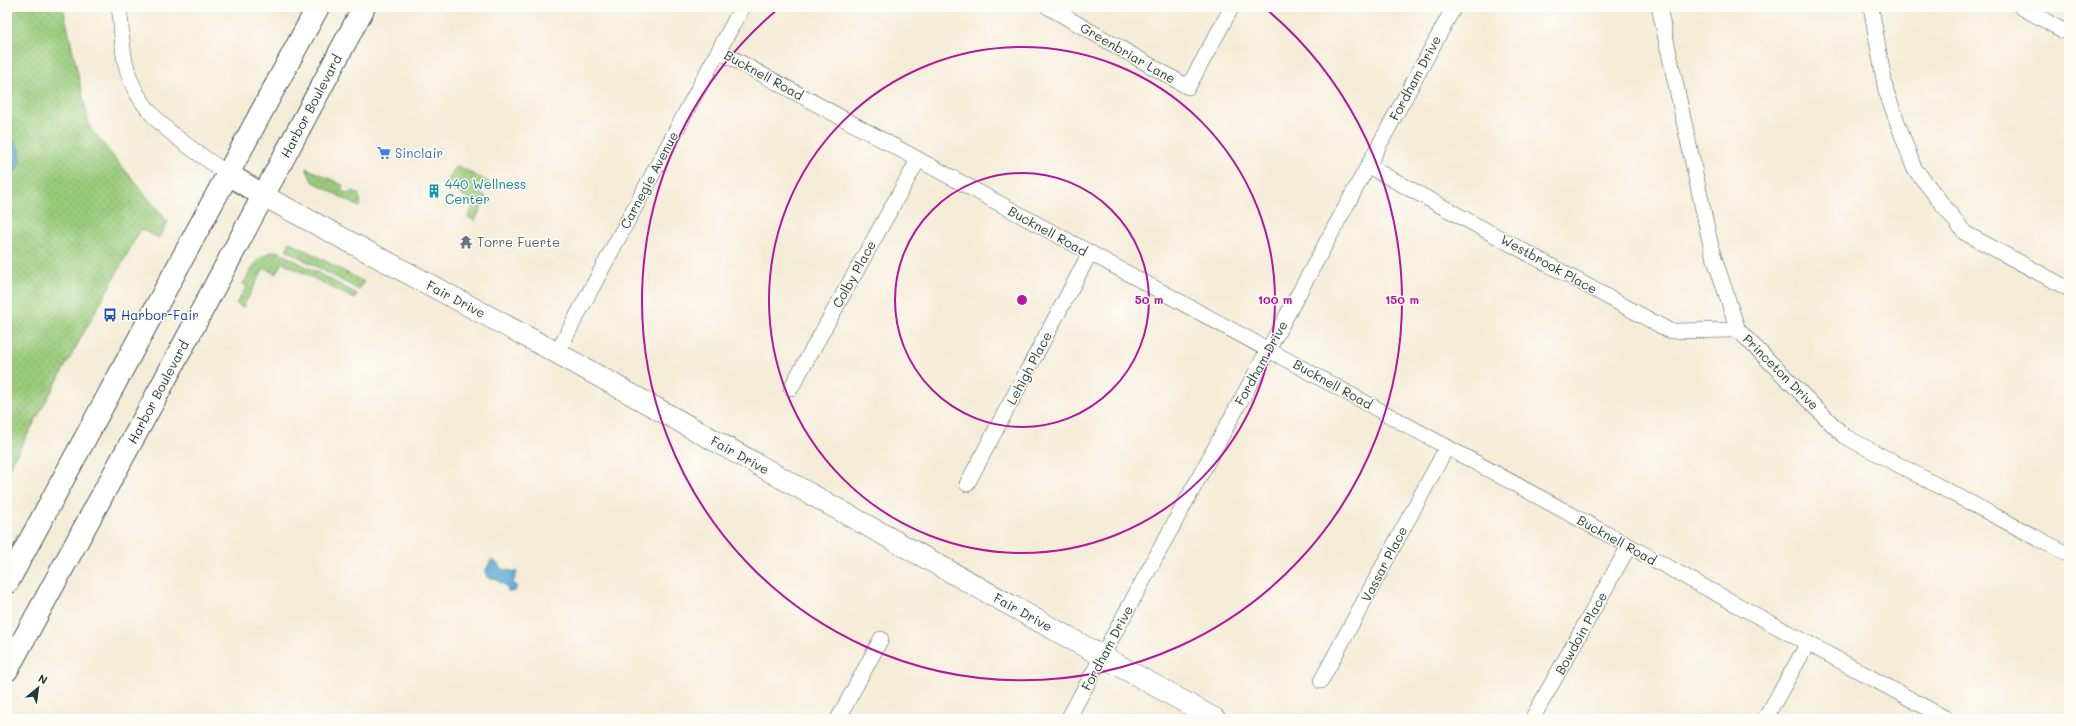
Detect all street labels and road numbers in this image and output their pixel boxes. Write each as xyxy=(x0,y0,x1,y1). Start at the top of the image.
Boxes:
street label: Greenbriar Lane xyxy=(1078,18,1179,87)
street label: Fordham Drive xyxy=(1385,32,1444,123)
street label: Bucknell Road xyxy=(722,46,807,103)
street label: Harbor Boulevard xyxy=(276,51,345,160)
street label: Carnegie Avenue xyxy=(616,128,681,231)
street label: Bucknell Road xyxy=(1006,202,1091,259)
street label: Westbrook Place xyxy=(1498,230,1601,297)
street label: Colby Place xyxy=(828,237,879,310)
street label: Fair Drive xyxy=(424,276,489,321)
street label: Fordham Drive xyxy=(1230,318,1291,408)
street label: Lehigh Place xyxy=(1002,328,1055,407)
street label: Princeton Drive xyxy=(1740,330,1823,413)
street label: Harbor Boulevard xyxy=(123,337,192,446)
street label: Bucknell Road xyxy=(1291,355,1376,412)
street label: Fair Drive xyxy=(708,432,773,478)
street label: Bucknell Road xyxy=(1575,511,1660,568)
street label: Vassar Place xyxy=(1357,523,1411,604)
street label: Bowdoin Place xyxy=(1551,588,1610,677)
street label: Fair Drive xyxy=(991,589,1056,635)
street label: Fordham Drive xyxy=(1077,602,1136,693)

